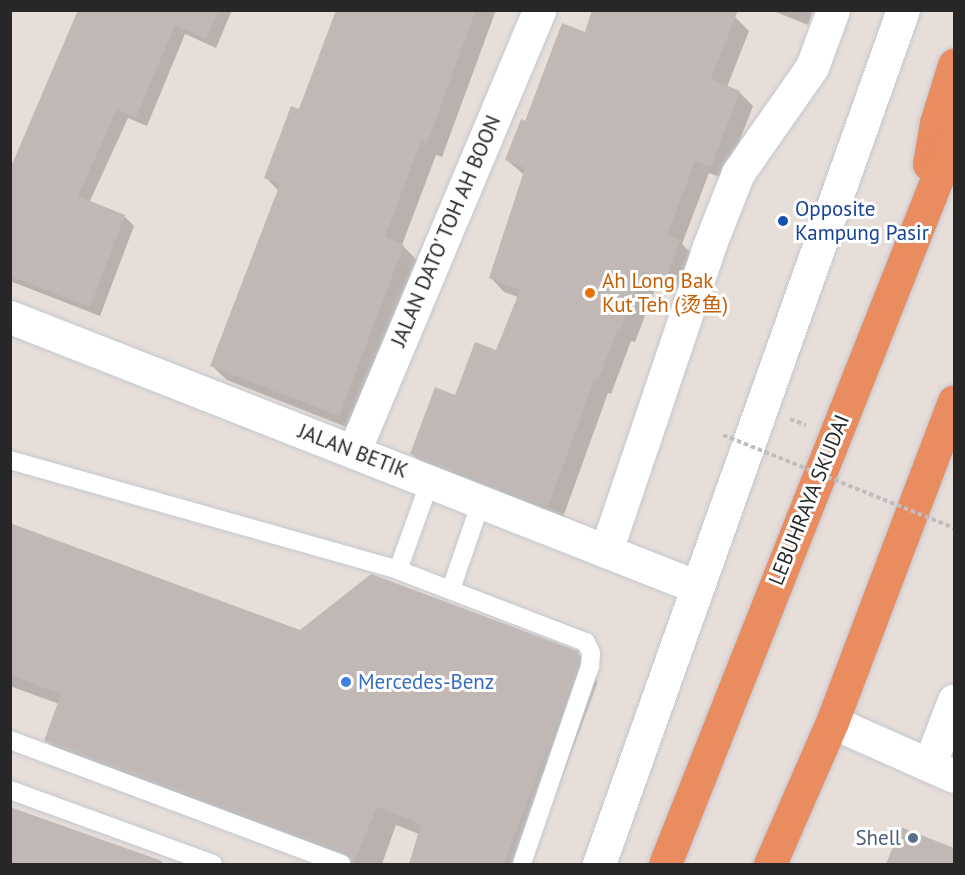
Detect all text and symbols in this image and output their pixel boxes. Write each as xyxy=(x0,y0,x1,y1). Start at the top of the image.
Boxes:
street label: JALAN DATO' TOH AH BOON xyxy=(385,110,507,352)
place label: Opposite Kampung Pasir xyxy=(795,196,929,246)
marker: Opposite Kampung Pasir xyxy=(776,214,790,228)
place label: Ah Long Bak Kut Teh (烫鱼) xyxy=(602,268,729,318)
marker: Ah Long Bak Kut Teh (烫鱼) xyxy=(583,286,597,300)
street label: LEBUHRAYA SKUDAI xyxy=(763,411,855,589)
street label: JALAN BETIK xyxy=(295,419,411,483)
place label: Mercedes-Benz xyxy=(358,669,494,695)
marker: Mercedes-Benz xyxy=(339,675,353,689)
place label: Shell xyxy=(855,825,901,851)
marker: Shell xyxy=(906,831,920,845)

